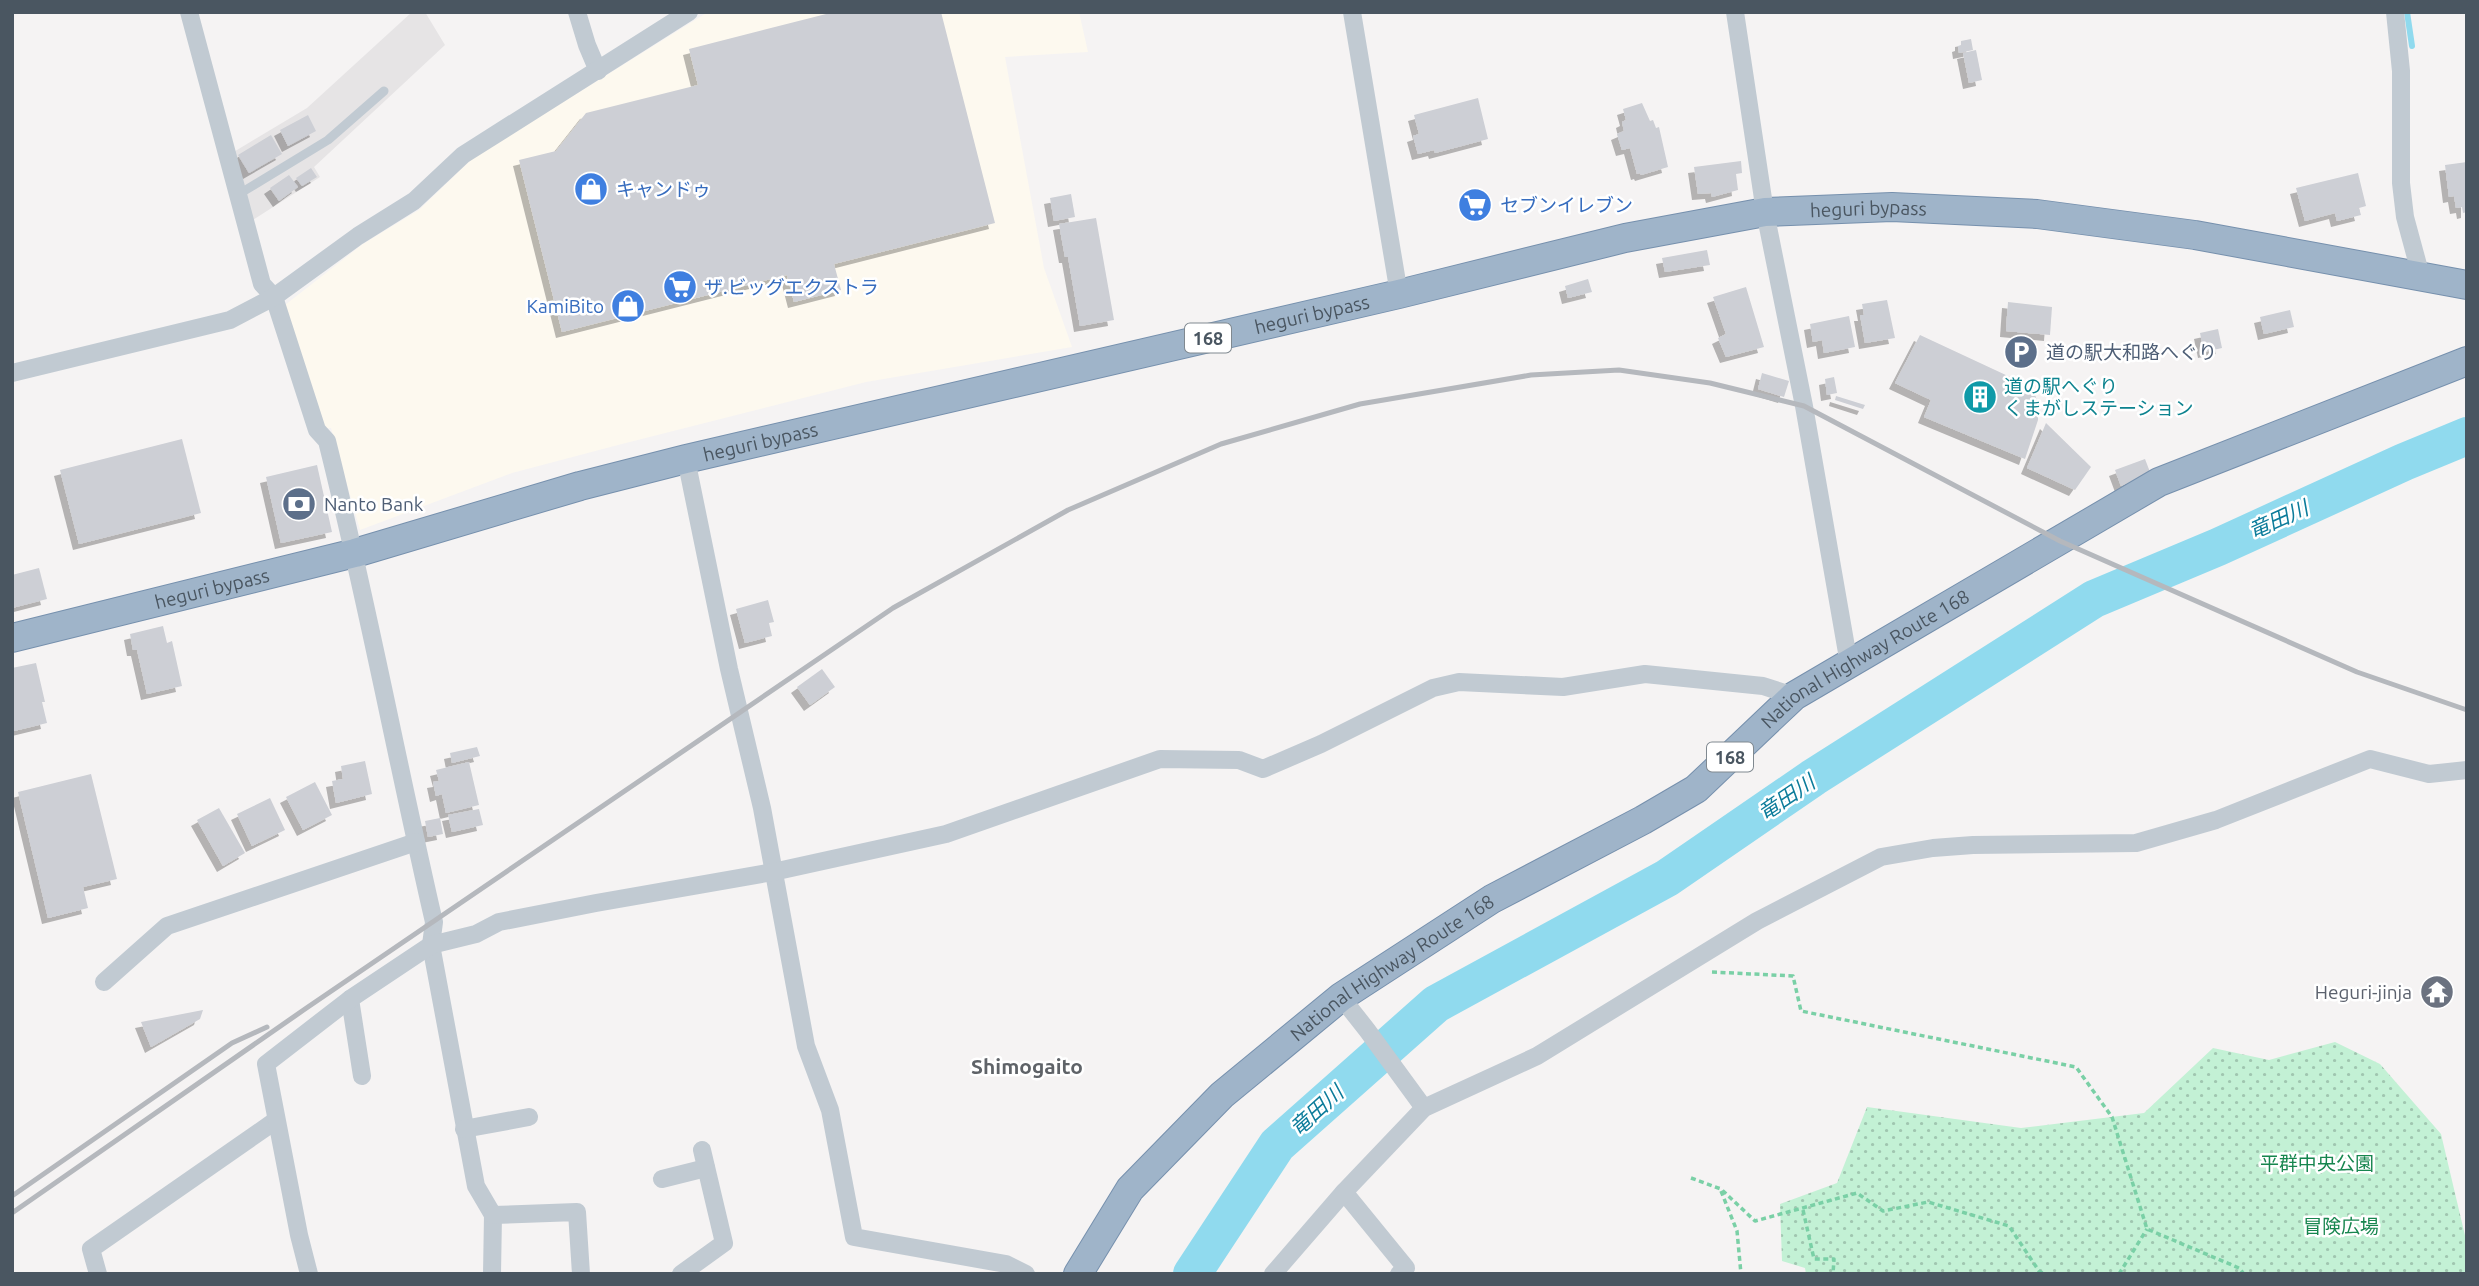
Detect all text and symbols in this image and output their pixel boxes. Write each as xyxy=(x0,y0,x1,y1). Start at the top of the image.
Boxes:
shop icon: キャンドゥ xyxy=(572,170,610,208)
place label: キャンドゥ xyxy=(616,178,711,200)
supermarket icon: セブンイレブン xyxy=(1456,186,1494,224)
place label: セブンイレブン xyxy=(1500,194,1633,216)
street label: heguri bypass xyxy=(1809,196,1927,221)
supermarket icon: ザ.ビッグエクストラ xyxy=(661,268,699,306)
place label: ザ.ビッグエクストラ xyxy=(704,276,879,298)
shop icon: KamiBito xyxy=(609,287,647,325)
street label: heguri bypass xyxy=(1252,290,1371,338)
place label: KamiBito xyxy=(526,295,604,317)
road number: 168 xyxy=(1185,324,1231,352)
parking icon: 道の駅大和路へぐり xyxy=(2002,333,2040,371)
place label: 道の駅大和路へぐり xyxy=(2046,341,2217,363)
place label: 道の駅へぐり くまがしステーション xyxy=(2004,375,2194,419)
building icon: 道の駅へぐり くまがしステーション xyxy=(1961,378,1999,416)
street label: heguri bypass xyxy=(701,418,820,466)
bank icon: Nanto Bank xyxy=(280,485,318,523)
place label: Nanto Bank xyxy=(324,493,424,515)
water label: 竜田川 xyxy=(2244,494,2313,543)
street label: heguri bypass xyxy=(153,564,271,613)
street label: National Highway Route 168 xyxy=(1756,585,1973,733)
road number: 168 xyxy=(1707,742,1753,772)
water label: 竜田川 xyxy=(1753,768,1820,825)
street label: National Highway Route 168 xyxy=(1286,890,1498,1045)
temple icon: Heguri-jinja xyxy=(2418,973,2456,1011)
place label: Heguri-jinja xyxy=(2315,981,2412,1003)
district label: Shimogaito xyxy=(971,1054,1083,1078)
water label: 竜田川 xyxy=(1285,1079,1349,1140)
park label: 平群中央公園 xyxy=(2260,1152,2374,1174)
park label: 冒険広場 xyxy=(2303,1215,2379,1237)

